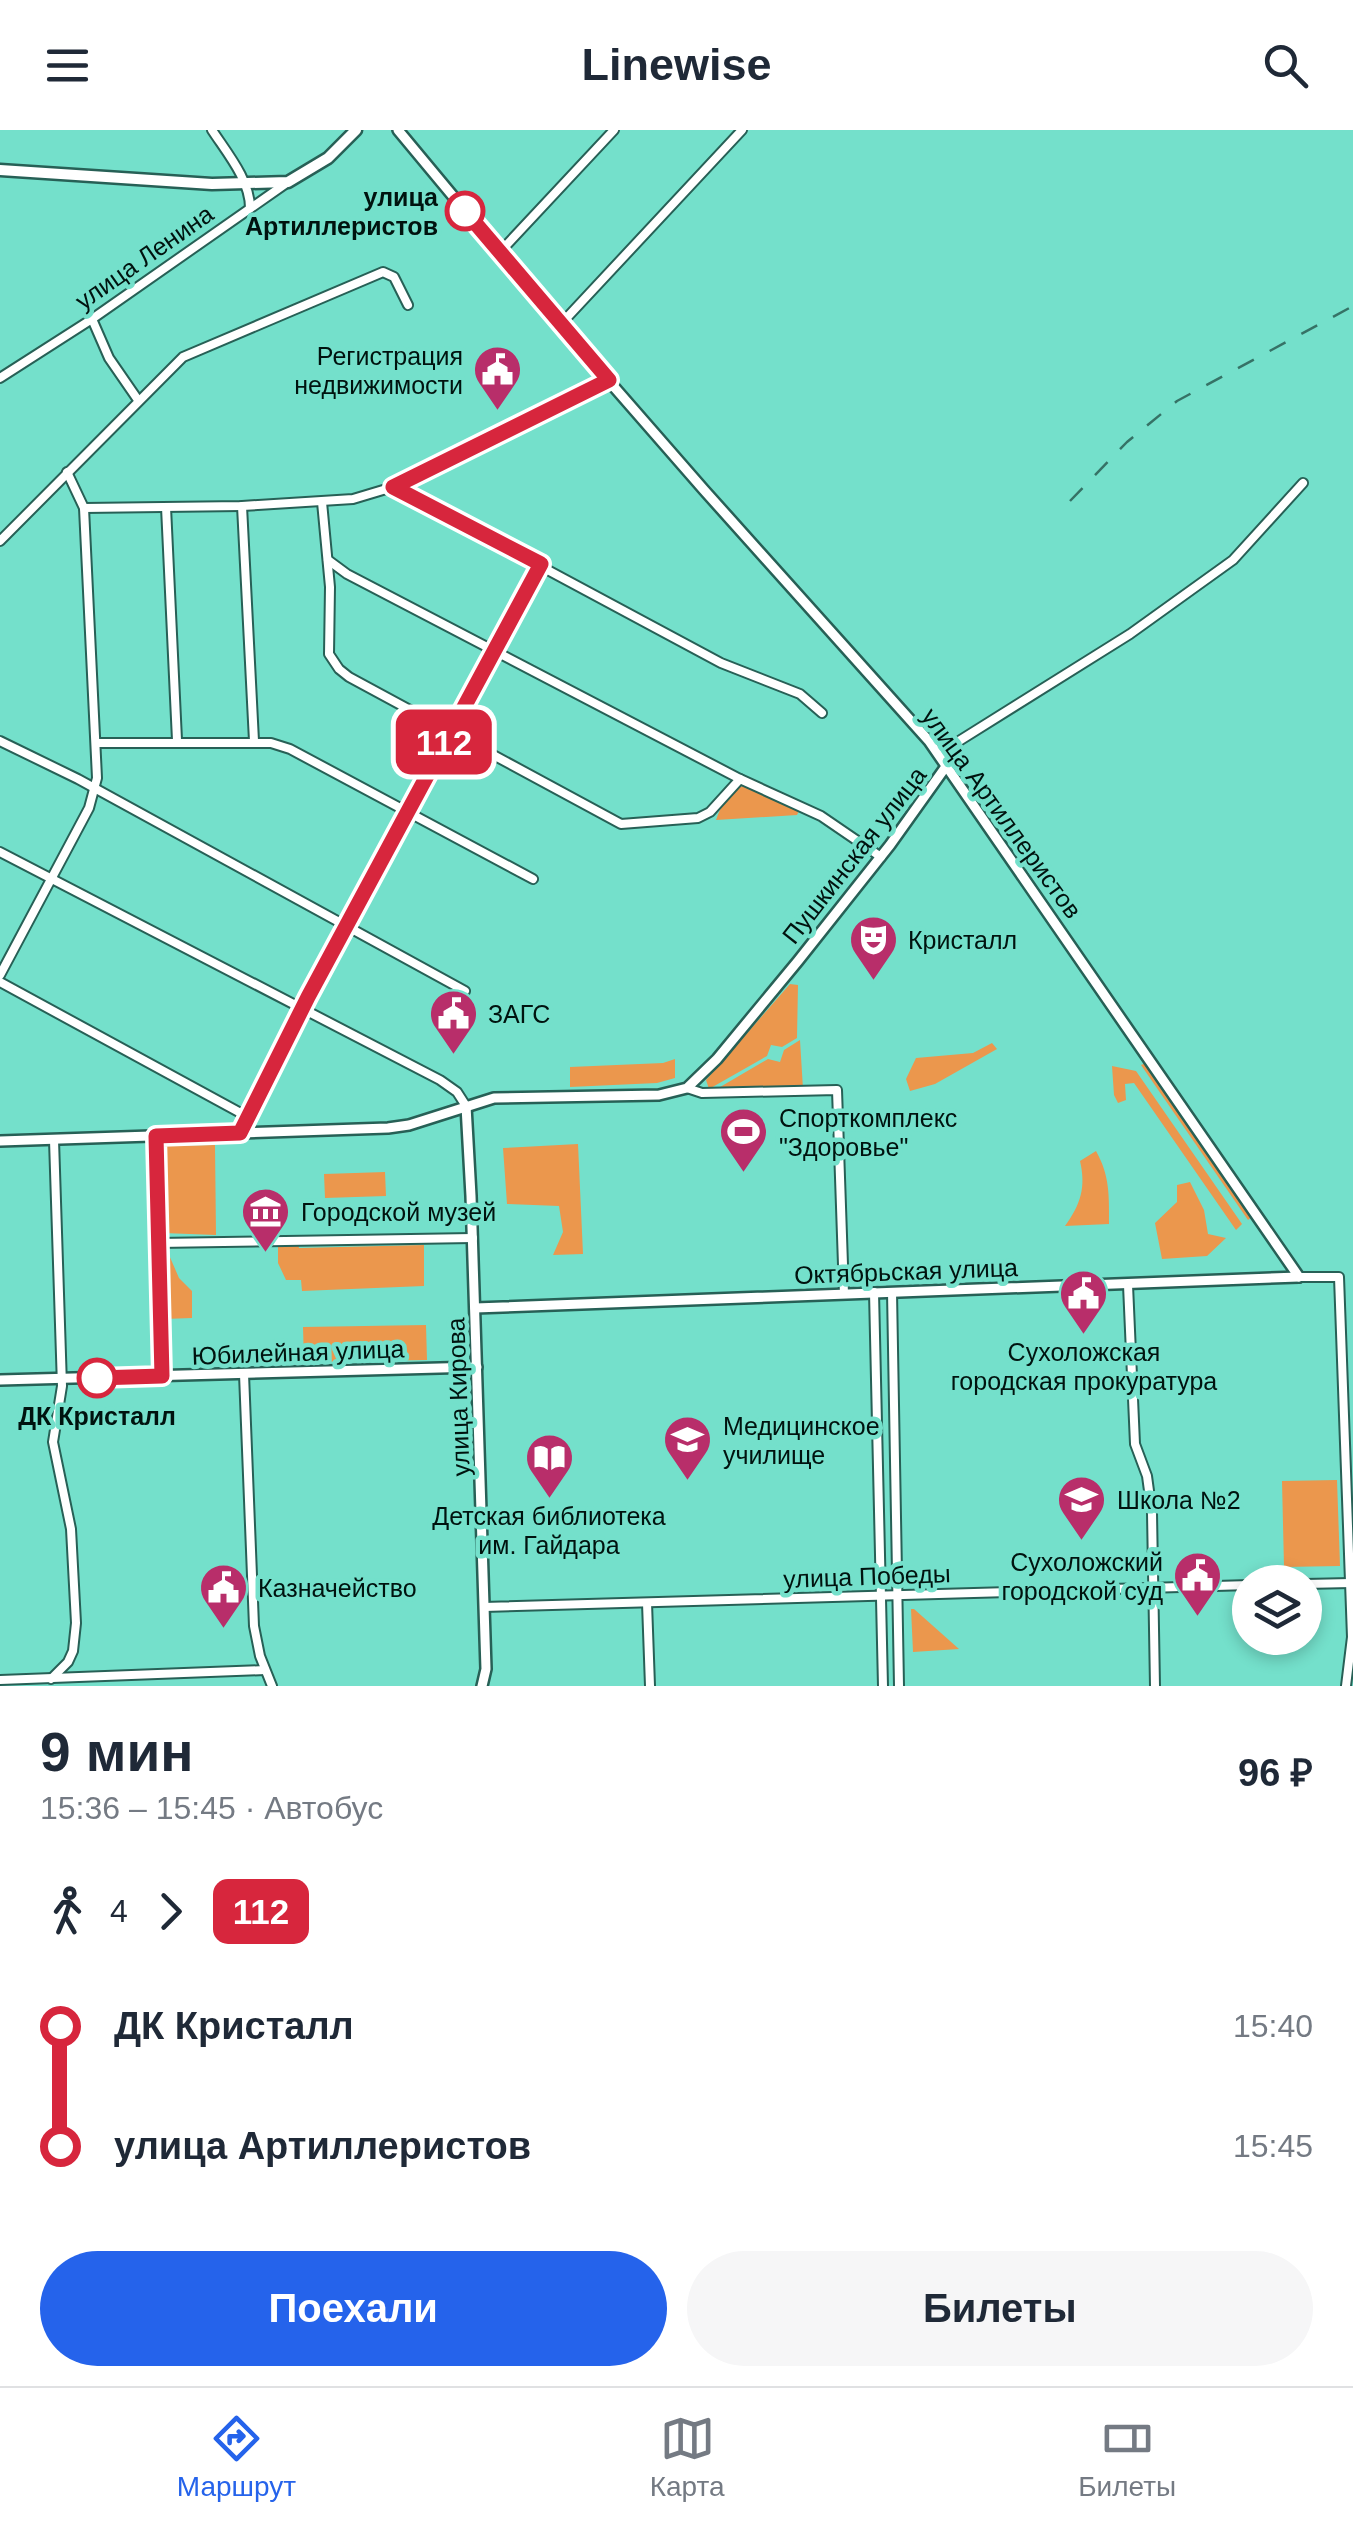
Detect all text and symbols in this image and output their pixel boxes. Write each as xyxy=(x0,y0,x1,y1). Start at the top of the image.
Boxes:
icon: menu xyxy=(40,38,95,93)
icon: search xyxy=(1258,38,1313,93)
text: Linewise xyxy=(581,39,772,90)
place label: улица Артиллеристов xyxy=(245,183,439,240)
marker: улица Артиллеристов xyxy=(446,192,484,230)
street label: улица Ленина xyxy=(70,199,218,315)
place label: Регистрация недвижимости xyxy=(294,342,463,399)
public building icon: Регистрация недвижимости xyxy=(472,344,524,412)
street label: улица Артиллеристов xyxy=(916,702,1088,924)
line badge: 112 xyxy=(386,710,502,774)
text: 112 xyxy=(416,723,472,762)
street label: Пушкинская улица xyxy=(776,761,932,949)
theatre icon: Кристалл xyxy=(847,914,899,982)
place label: Кристалл xyxy=(908,926,1017,954)
public building icon: ЗАГС xyxy=(427,988,479,1056)
place label: ЗАГС xyxy=(488,1000,550,1028)
place label: Спорткомплекс "Здоровье" xyxy=(779,1104,957,1161)
sports icon: Спорткомплекс "Здоровье" xyxy=(718,1106,770,1174)
museum icon: Городской музей xyxy=(240,1186,292,1254)
place label: Городской музей xyxy=(301,1198,496,1226)
street label: Октябрьская улица xyxy=(794,1253,1019,1289)
public building icon: Сухоложская городская прокуратура xyxy=(1058,1268,1110,1336)
street label: улица Кирова xyxy=(441,1317,475,1477)
street label: Юбилейная улица xyxy=(191,1334,405,1370)
place label: Сухоложская городская прокуратура xyxy=(951,1338,1217,1395)
marker: ДК Кристалл xyxy=(78,1359,116,1397)
place label: ДК Кристалл xyxy=(18,1402,176,1430)
place label: Медицинское училище xyxy=(723,1412,880,1469)
school or university icon: Медицинское училище xyxy=(662,1414,714,1482)
library icon: Детская библиотека им. Гайдара xyxy=(523,1432,575,1500)
school or university icon: Школа №2 xyxy=(1056,1474,1108,1542)
place label: Школа №2 xyxy=(1117,1486,1241,1514)
place label: Детская библиотека им. Гайдара xyxy=(432,1502,666,1559)
place label: Сухоложский городской суд xyxy=(1001,1548,1163,1605)
public building icon: Сухоложский городской суд xyxy=(1172,1550,1224,1618)
street label: улица Победы xyxy=(783,1559,951,1593)
public building icon: Казначейство xyxy=(197,1562,249,1630)
map controls xyxy=(1232,1565,1322,1655)
button: layers xyxy=(1232,1565,1322,1655)
place label: Казначейство xyxy=(258,1574,417,1602)
text: 9 мин xyxy=(40,1721,194,1783)
text: 96 ₽ xyxy=(1238,1752,1313,1794)
text: 15:36 – 15:45 · Автобус xyxy=(40,1790,383,1826)
icon: walk xyxy=(40,1884,95,1939)
icon: forward xyxy=(143,1884,198,1939)
text: 112 xyxy=(233,1892,289,1931)
text: 4 xyxy=(110,1893,128,1929)
text: ДК Кристалл xyxy=(114,2005,354,2047)
text: 15:40 xyxy=(1233,2008,1313,2044)
text: улица Артиллеристов xyxy=(114,2125,531,2167)
text: 15:45 xyxy=(1233,2128,1313,2164)
button: Поехали xyxy=(40,2251,667,2366)
button: Билеты xyxy=(687,2251,1313,2366)
tab: Маршрут xyxy=(177,2411,296,2503)
tab: Карта xyxy=(650,2411,725,2503)
tab: Билеты xyxy=(1078,2411,1176,2503)

